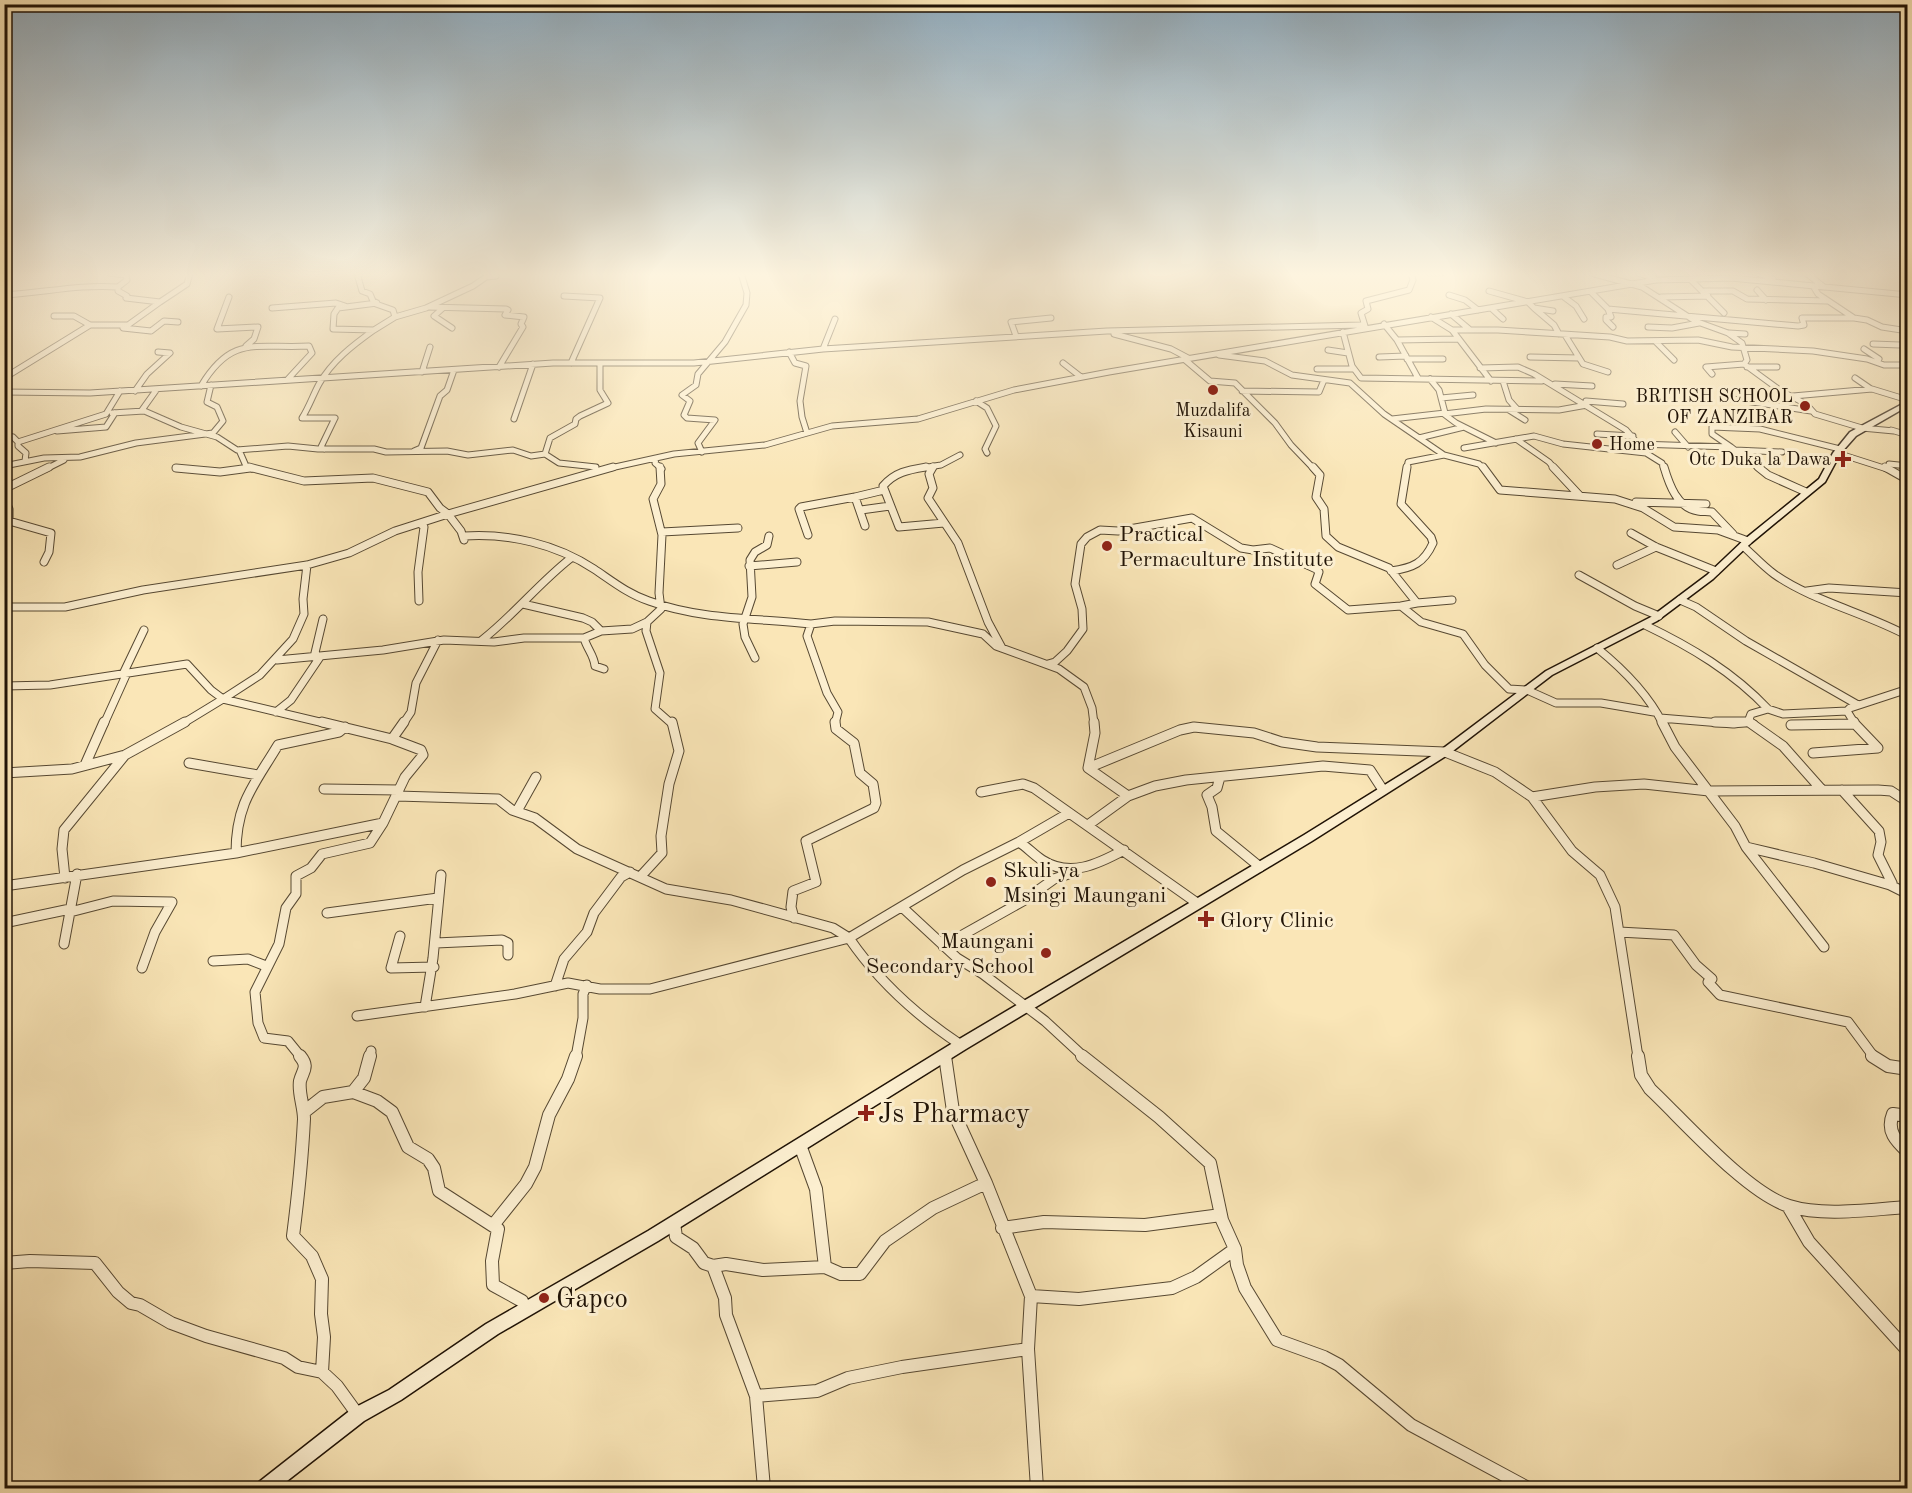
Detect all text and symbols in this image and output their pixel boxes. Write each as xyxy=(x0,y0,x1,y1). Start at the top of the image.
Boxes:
marker: Muzdalifa Kisauni xyxy=(1206,383,1220,397)
place label: BRITISH SCHOOL OF ZANZIBAR xyxy=(1636,388,1793,427)
marker: BRITISH SCHOOL OF ZANZIBAR xyxy=(1798,399,1812,413)
place label: Muzdalifa Kisauni xyxy=(1175,402,1251,441)
place label: Home xyxy=(1609,436,1655,454)
marker: Home xyxy=(1590,437,1604,451)
place label: Otc Duka la Dawa xyxy=(1689,451,1831,469)
marker: Otc Duka la Dawa xyxy=(1836,452,1850,466)
place label: Practical Permaculture Institute xyxy=(1119,524,1333,571)
marker: Practical Permaculture Institute xyxy=(1100,539,1114,553)
place label: Skuli ya Msingi Maungani xyxy=(1003,860,1166,907)
marker: Skuli ya Msingi Maungani xyxy=(984,875,998,889)
marker: Glory Clinic xyxy=(1197,910,1215,928)
place label: Glory Clinic xyxy=(1220,910,1334,932)
place label: Maungani Secondary School xyxy=(866,931,1034,978)
marker: Maungani Secondary School xyxy=(1039,946,1053,960)
place label: Js Pharmacy xyxy=(878,1101,1030,1128)
marker: Js Pharmacy xyxy=(859,1106,873,1120)
place label: Gapco xyxy=(556,1286,628,1313)
marker: Gapco xyxy=(537,1291,551,1305)

